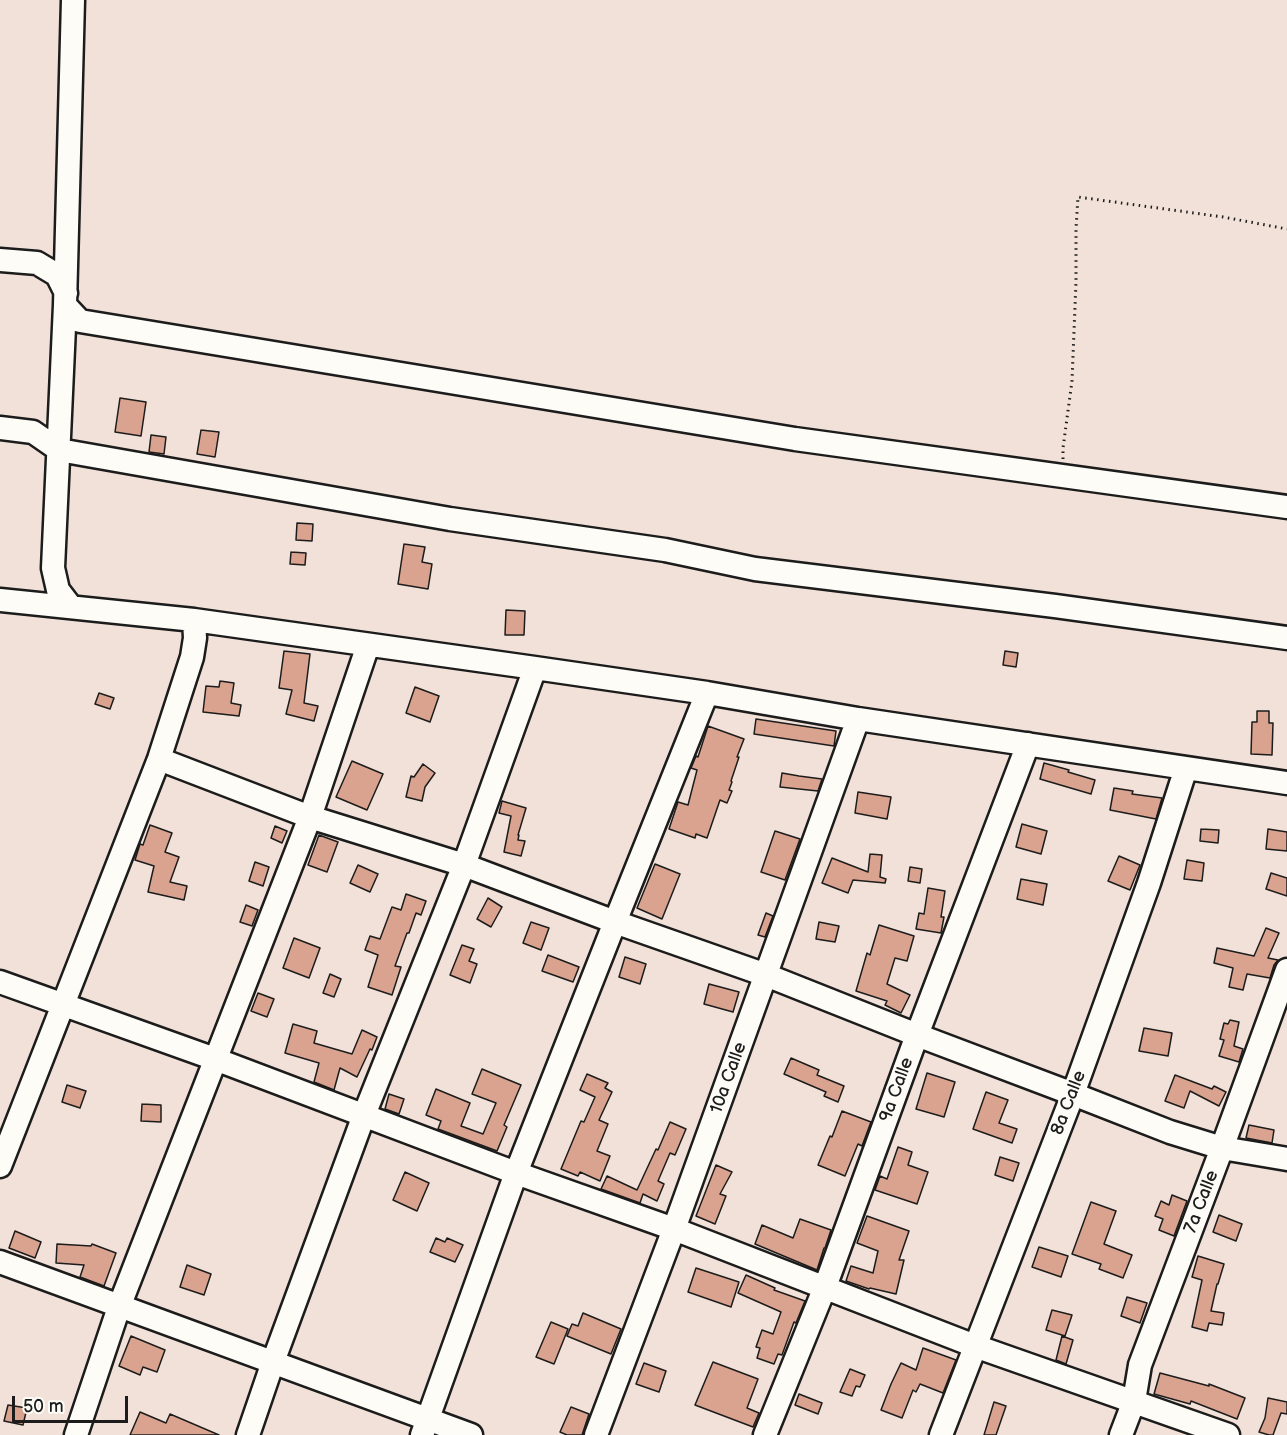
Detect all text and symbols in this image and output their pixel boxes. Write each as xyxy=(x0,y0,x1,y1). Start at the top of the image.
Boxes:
street label: 10a Calle xyxy=(706,1039,752,1117)
street label: 9a Calle xyxy=(875,1055,919,1125)
street label: 8a Calle xyxy=(1047,1068,1091,1138)
street label: 7a Calle xyxy=(1180,1168,1224,1236)
scale bar xyxy=(15,1384,130,1422)
text: 50 m xyxy=(23,1396,64,1417)

